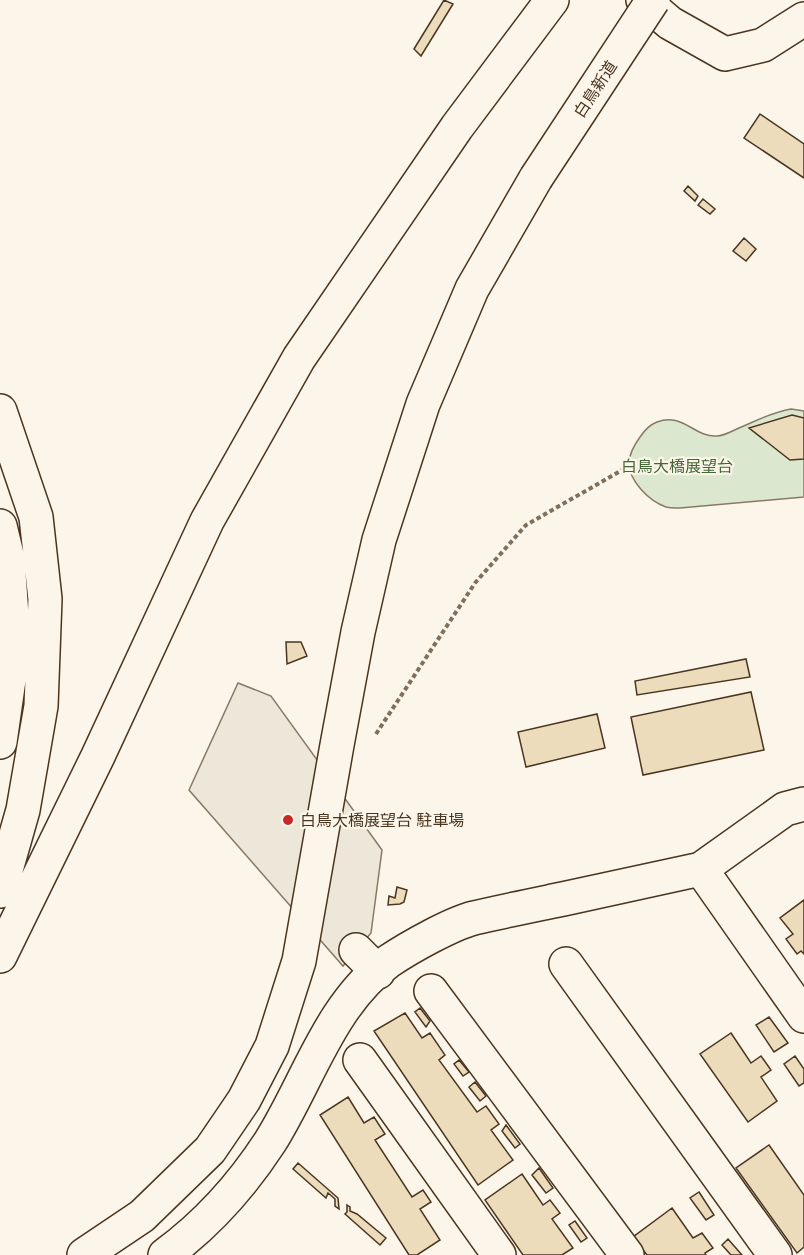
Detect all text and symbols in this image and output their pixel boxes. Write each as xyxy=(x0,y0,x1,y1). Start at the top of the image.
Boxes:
street label: 白鳥新道 xyxy=(569,57,621,121)
park label: 白鳥大橋展望台 xyxy=(621,456,733,476)
place label: 白鳥大橋展望台 駐車場 xyxy=(300,810,464,830)
marker: 白鳥大橋展望台 駐車場 xyxy=(281,813,295,827)

